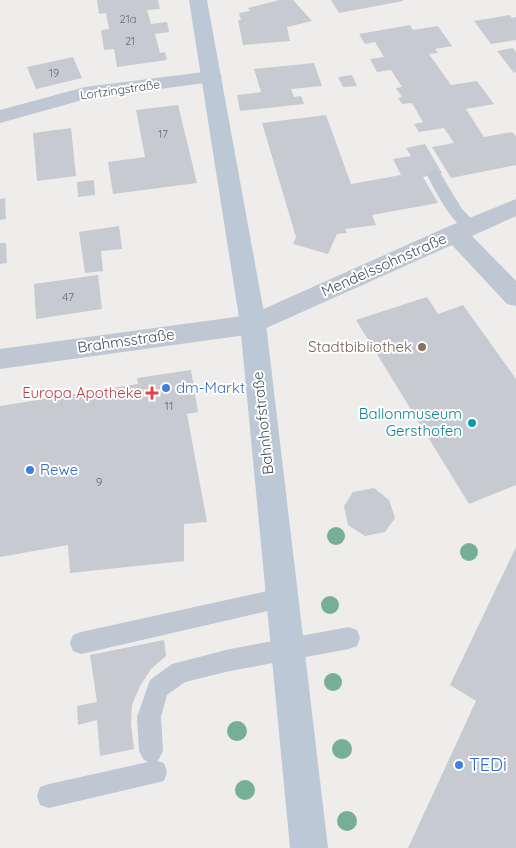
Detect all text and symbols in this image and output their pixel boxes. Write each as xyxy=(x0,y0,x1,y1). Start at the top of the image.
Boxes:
house number: 21a xyxy=(120,12,136,26)
house number: 21 xyxy=(125,34,135,48)
house number: 19 xyxy=(49,66,59,80)
street label: Lortzingstraße xyxy=(79,76,161,103)
house number: 17 xyxy=(158,127,168,141)
street label: Mendelssohnstraße xyxy=(318,228,449,301)
house number: 47 xyxy=(62,289,74,304)
street label: Brahmsstraße xyxy=(76,324,176,357)
place label: Stadtbibliothek xyxy=(308,337,412,356)
marker: Stadtbibliothek xyxy=(416,341,428,353)
street label: Bahnhofstraße xyxy=(248,371,277,475)
place label: dm-Markt xyxy=(176,378,245,397)
marker: dm-Markt xyxy=(160,382,172,394)
place label: Europa Apotheke xyxy=(22,383,142,402)
marker: Europa Apotheke xyxy=(146,387,158,399)
house number: 11 xyxy=(165,398,173,413)
place label: Ballonmuseum Gersthofen xyxy=(359,404,462,440)
marker: Ballonmuseum Gersthofen xyxy=(466,417,478,429)
place label: Rewe xyxy=(40,460,78,479)
marker: Rewe xyxy=(24,464,36,476)
house number: 9 xyxy=(96,474,103,489)
place label: TEDi xyxy=(469,753,507,776)
marker: TEDi xyxy=(453,759,465,771)

